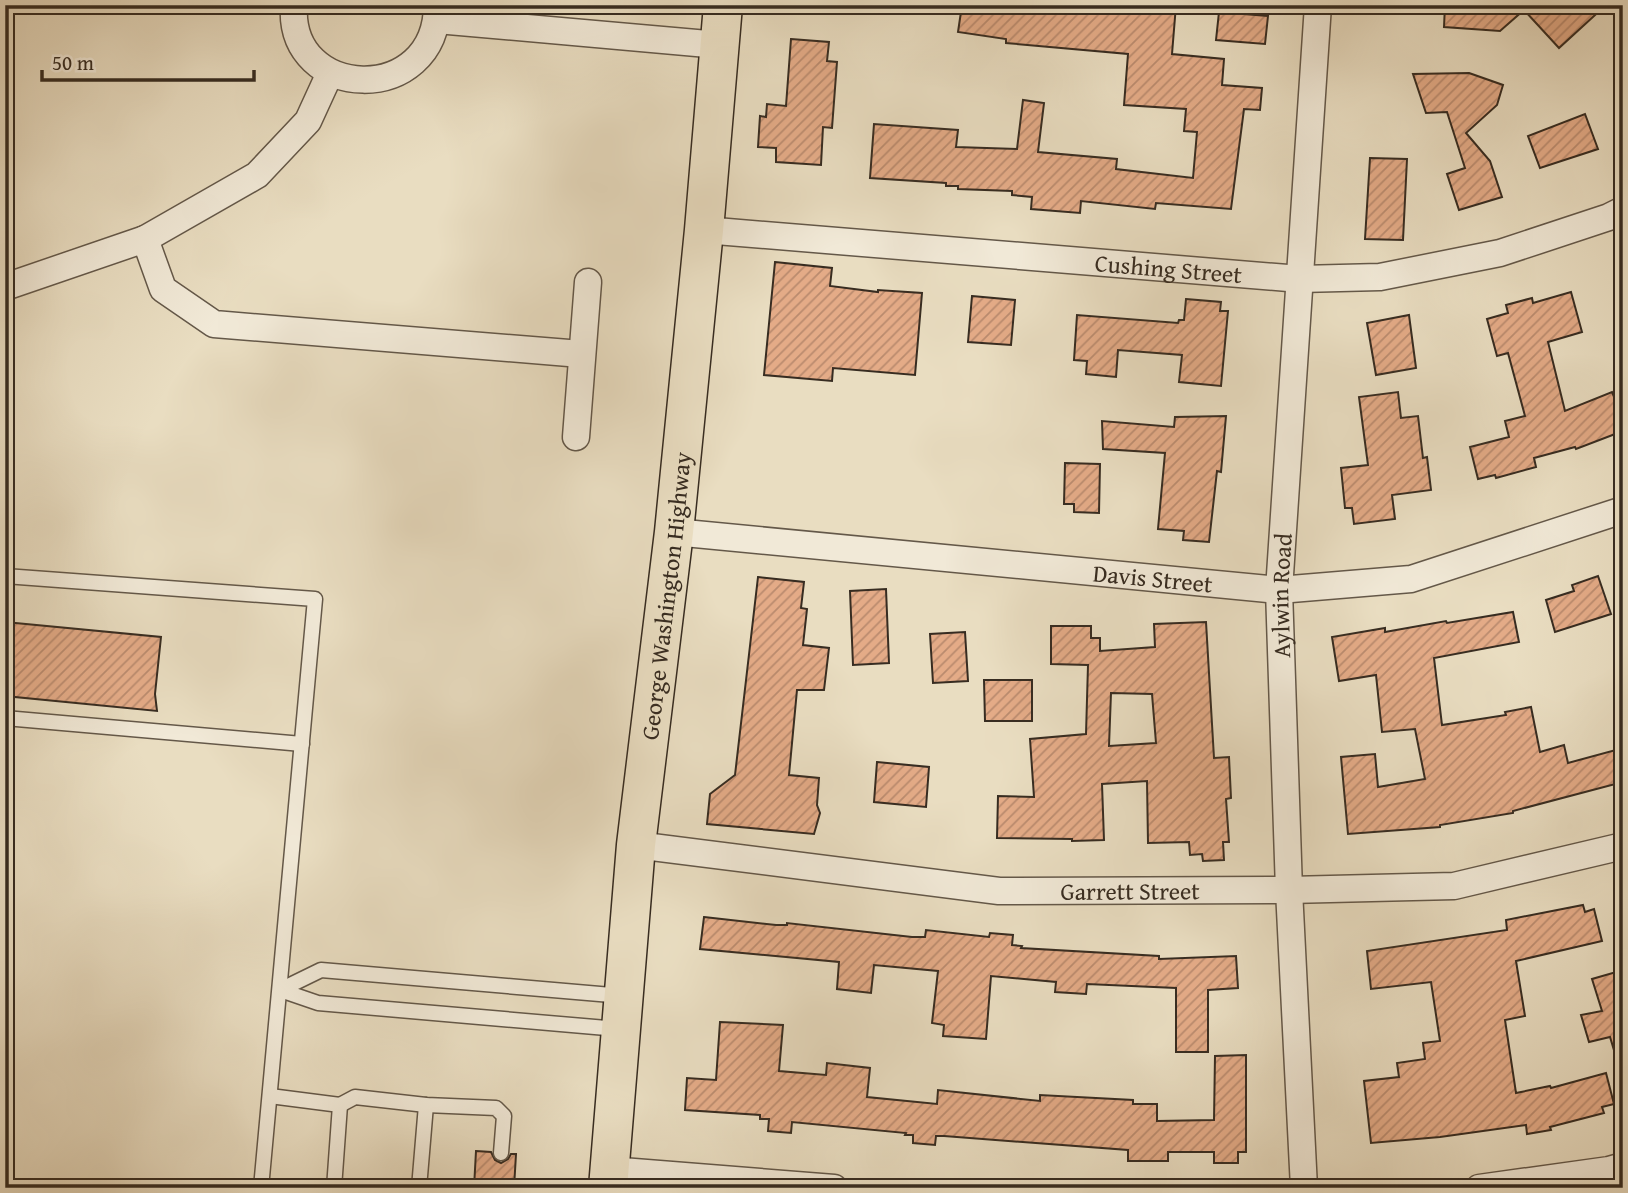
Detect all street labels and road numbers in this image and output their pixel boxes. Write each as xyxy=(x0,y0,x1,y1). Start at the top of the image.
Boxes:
street label: Cushing Street xyxy=(1094,245,1244,292)
street label: George Washington Highway xyxy=(631,450,699,742)
street label: Aylwin Road xyxy=(1261,532,1300,659)
street label: Davis Street xyxy=(1091,555,1215,601)
street label: Garrett Street xyxy=(1060,873,1200,908)

